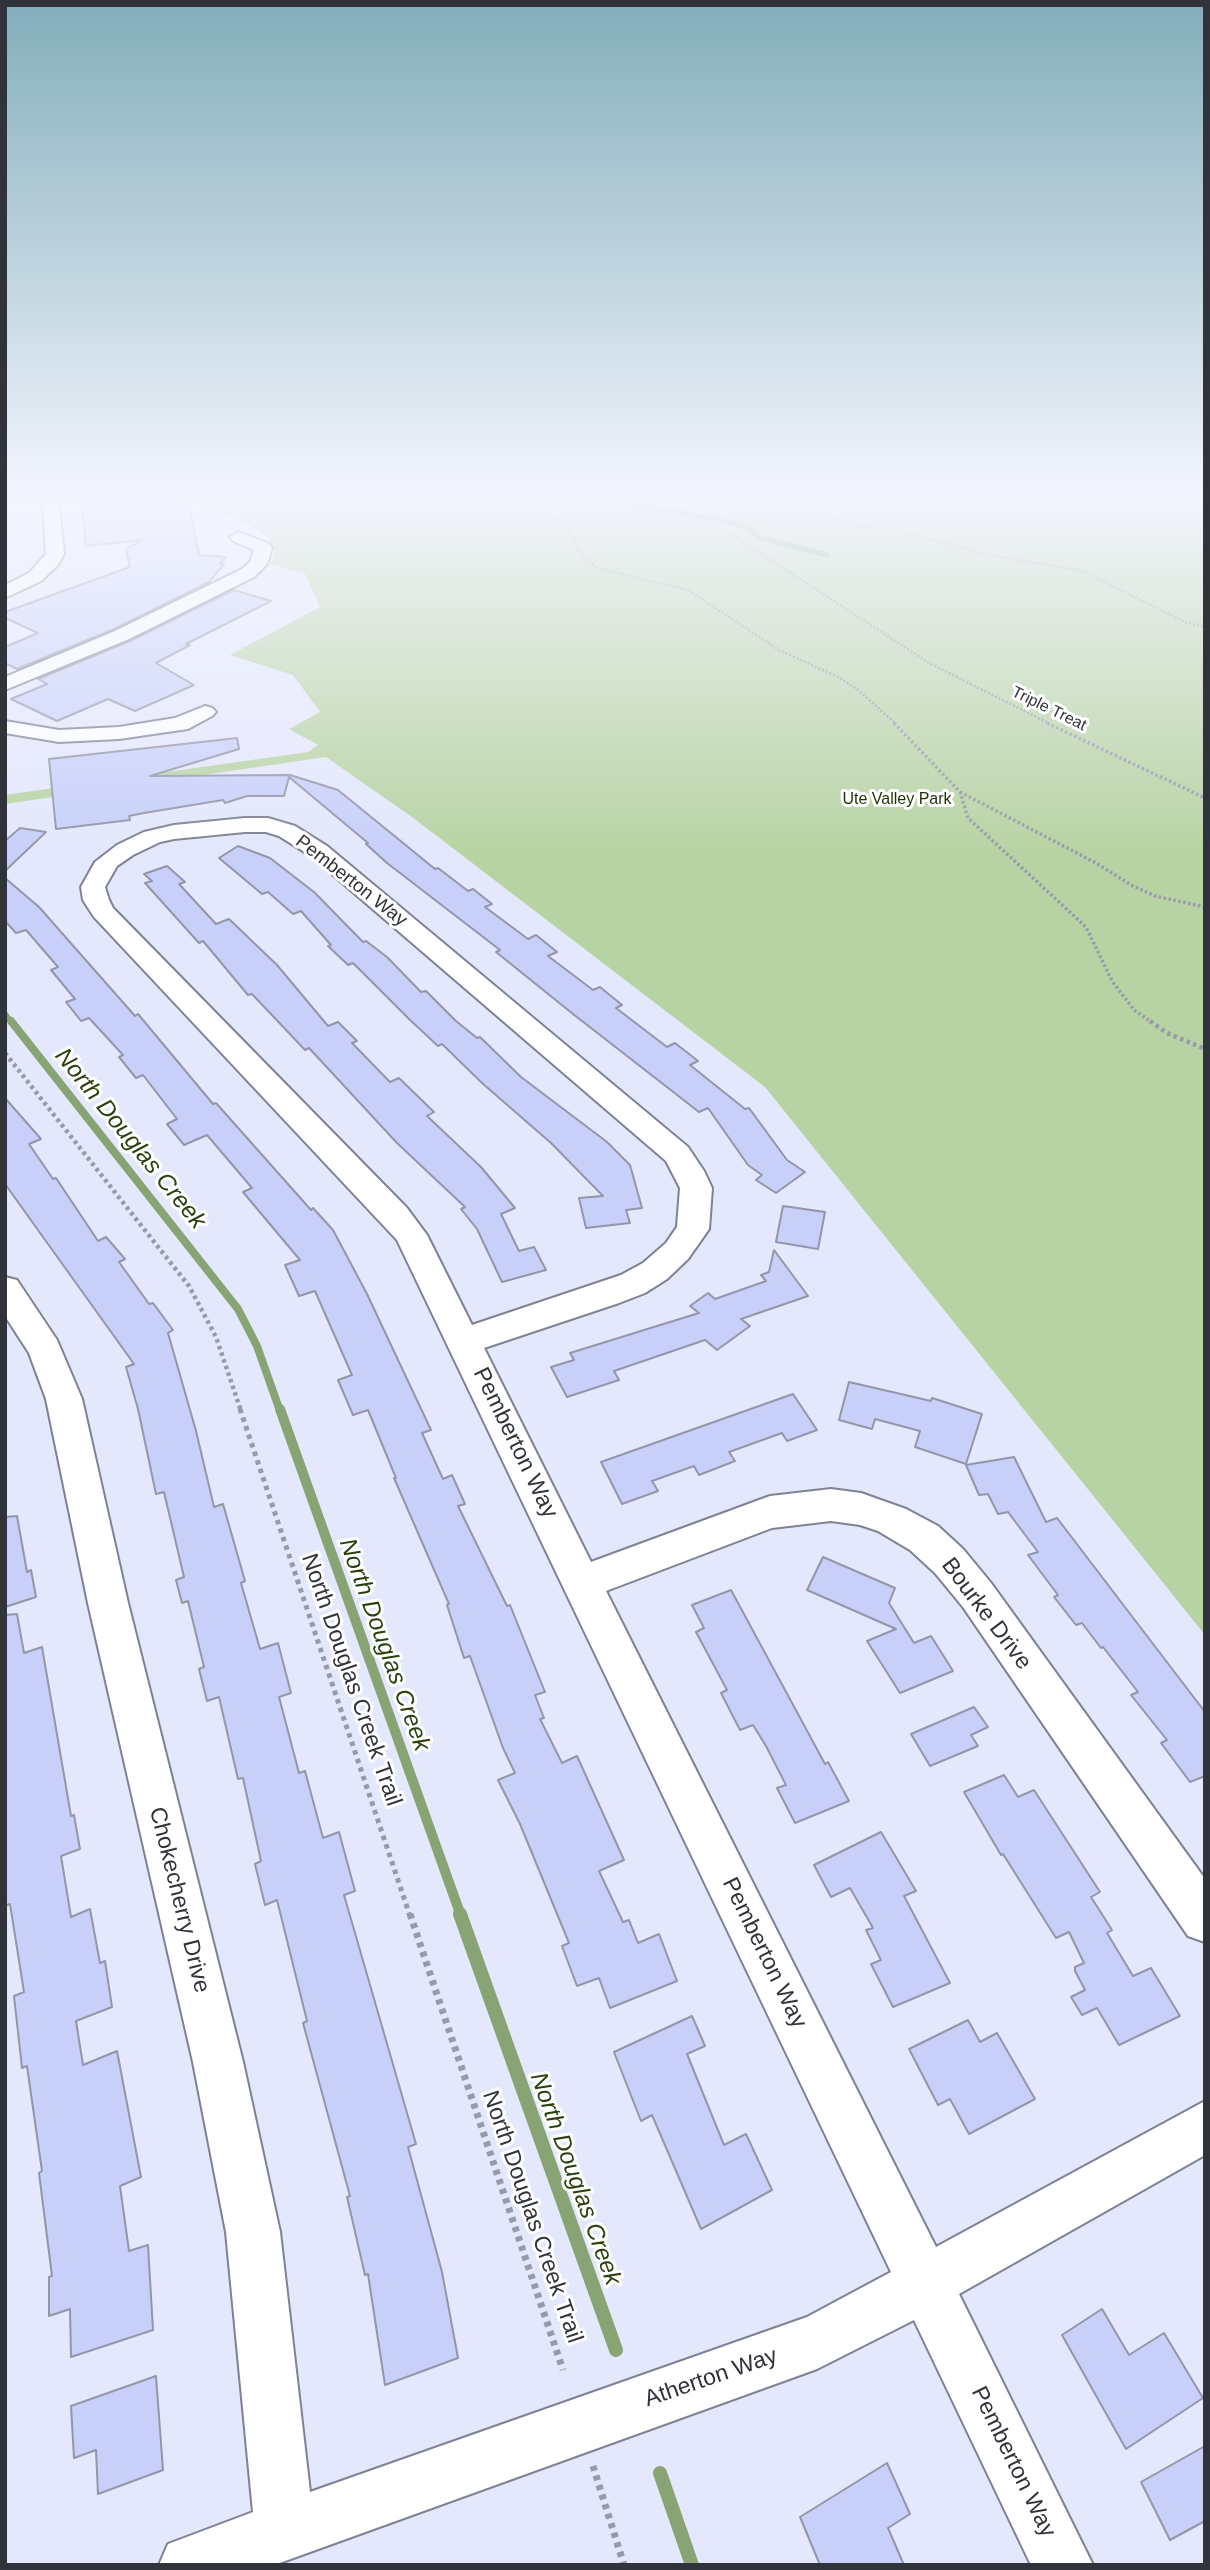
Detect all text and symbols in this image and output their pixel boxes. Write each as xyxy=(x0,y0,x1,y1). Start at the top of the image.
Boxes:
street label: Triple Treat xyxy=(1009,683,1089,735)
park label: Ute Valley Park xyxy=(842,790,952,810)
street label: Pemberton Way xyxy=(291,830,411,932)
water label: North Douglas Creek xyxy=(48,1043,212,1235)
street label: Pemberton Way xyxy=(467,1363,563,1523)
water label: North Douglas Creek xyxy=(332,1535,436,1755)
street label: North Douglas Creek Trail xyxy=(295,1550,407,1810)
street label: Bourke Drive xyxy=(935,1553,1037,1675)
street label: Chokecherry Drive xyxy=(143,1804,215,1996)
street label: Pemberton Way xyxy=(716,1873,812,2033)
water label: North Douglas Creek xyxy=(523,2069,627,2289)
street label: North Douglas Creek Trail xyxy=(476,2087,588,2347)
street label: Atherton Way xyxy=(641,2342,781,2414)
street label: Pemberton Way xyxy=(965,2382,1061,2542)

